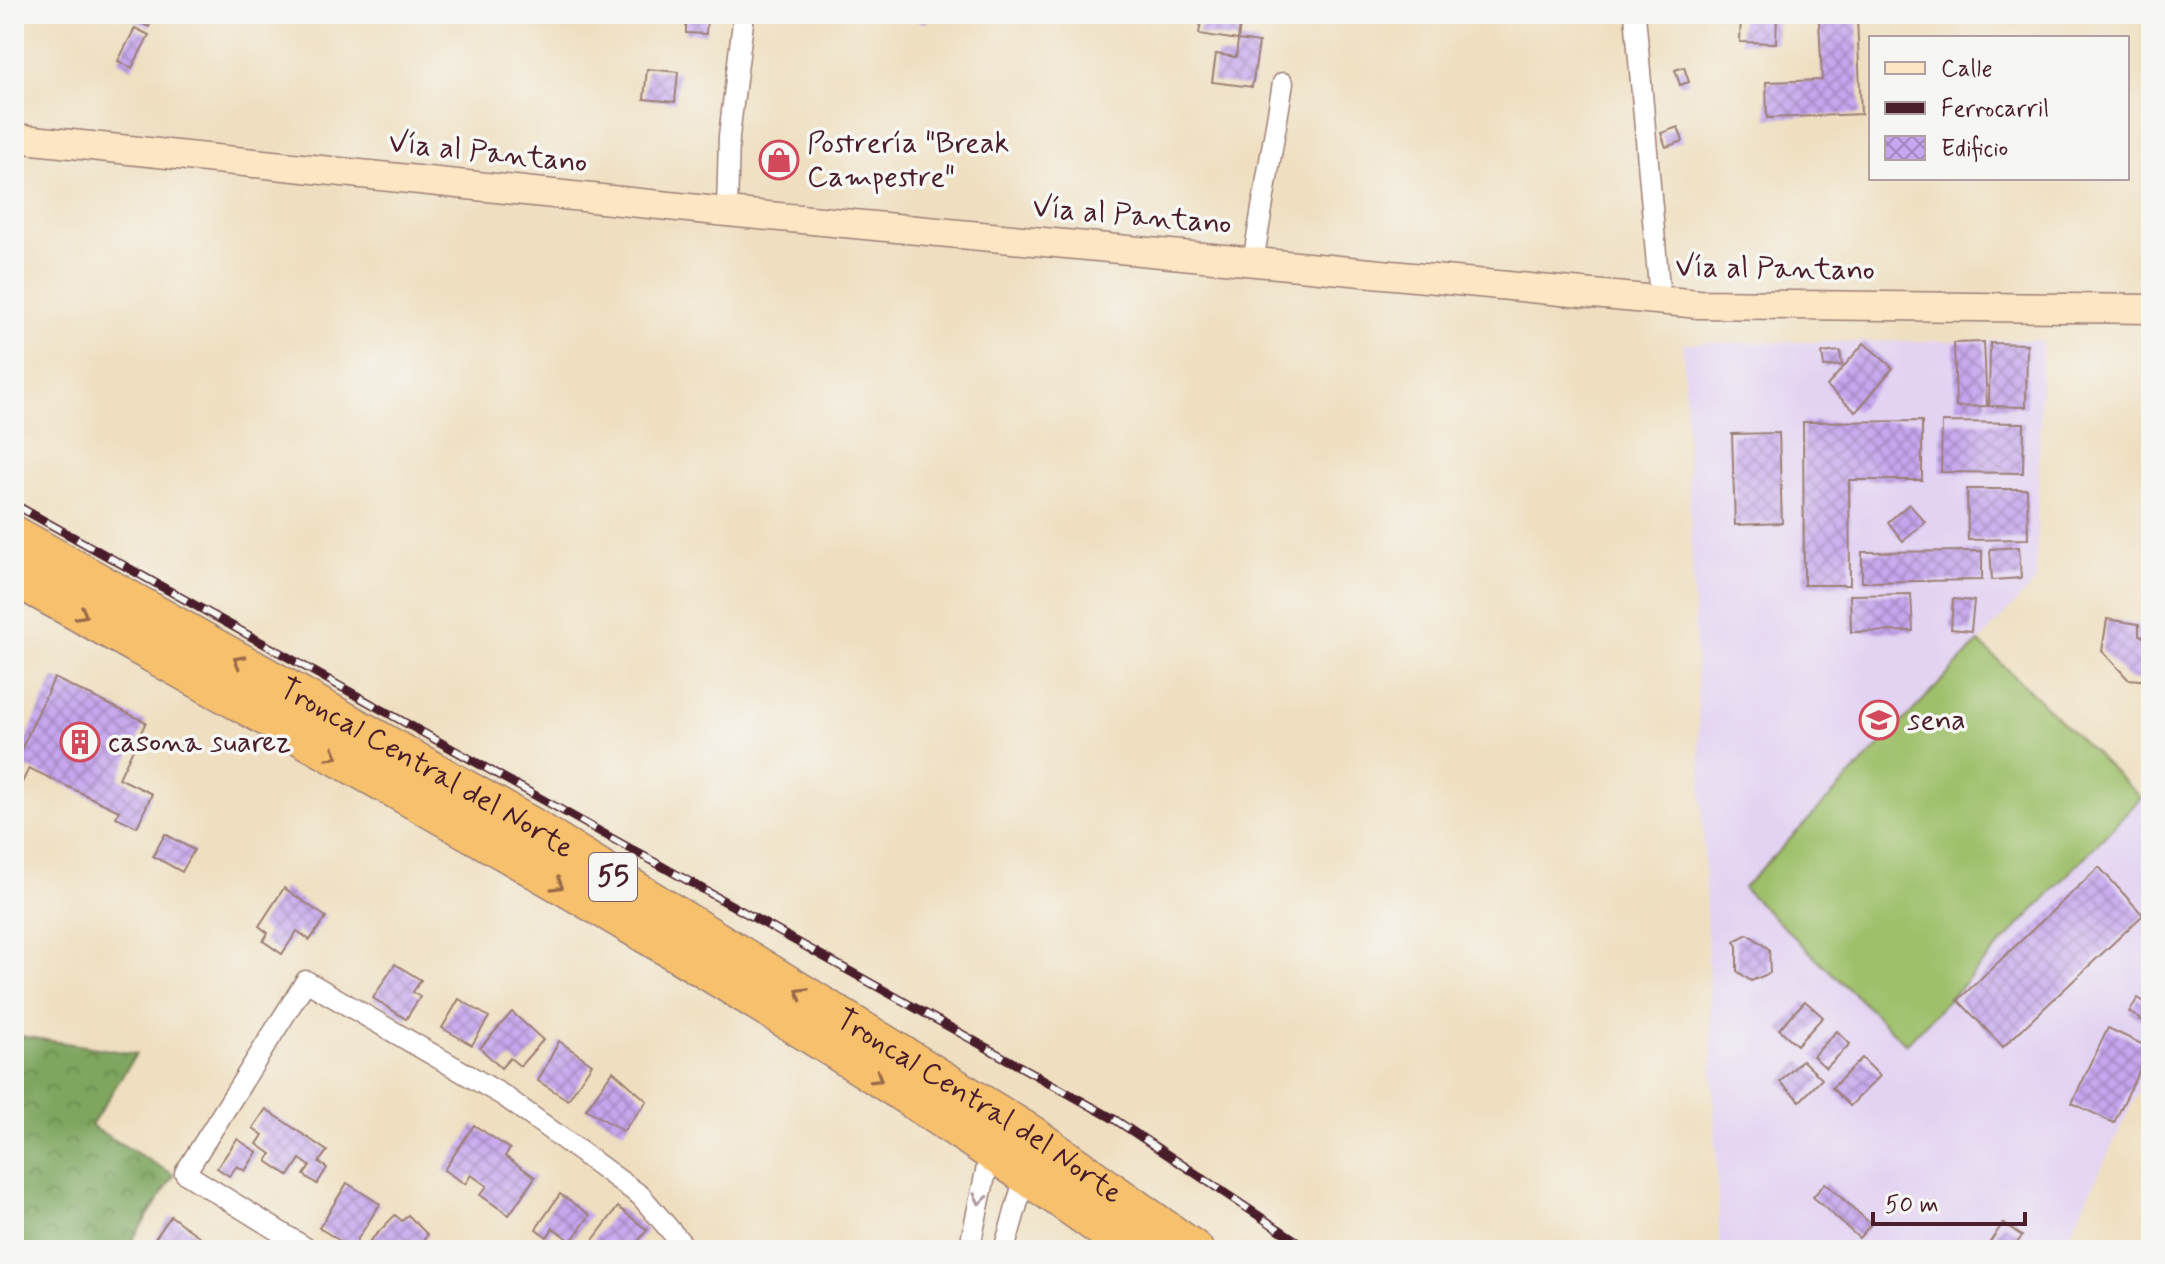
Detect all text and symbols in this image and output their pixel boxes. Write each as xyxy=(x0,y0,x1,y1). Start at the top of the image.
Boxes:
legend xyxy=(1869,36,2129,180)
text: Calle xyxy=(1941,54,1993,85)
text: Ferrocarril xyxy=(1941,94,2049,125)
street label: Vía al Pantano xyxy=(387,123,589,183)
place label: Postrería "Break Campestre" xyxy=(807,124,1009,197)
text: Edificio xyxy=(1941,134,2008,165)
shop icon: Postrería "Break Campestre" xyxy=(758,139,800,181)
street label: Vía al Pantano xyxy=(1031,188,1233,244)
street label: Vía al Pantano xyxy=(1675,248,1875,290)
one-way arrow xyxy=(74,605,88,620)
one-way arrow xyxy=(233,656,247,671)
street label: Troncal Central del Norte xyxy=(272,669,582,868)
school or university icon: sena xyxy=(1858,699,1900,741)
place label: sena xyxy=(1907,701,1966,740)
building icon: casona suarez xyxy=(59,721,101,763)
place label: casona suarez xyxy=(108,723,291,762)
one-way arrow xyxy=(324,745,339,761)
road number: 55 xyxy=(589,853,637,901)
one-way arrow xyxy=(550,875,564,891)
one-way arrow xyxy=(795,987,810,1002)
street label: Troncal Central del Norte xyxy=(829,1000,1130,1213)
one-way arrow xyxy=(868,1068,883,1084)
scale bar xyxy=(1873,1176,2025,1226)
text: 50 m xyxy=(1885,1190,1939,1221)
one-way arrow xyxy=(972,1192,989,1205)

